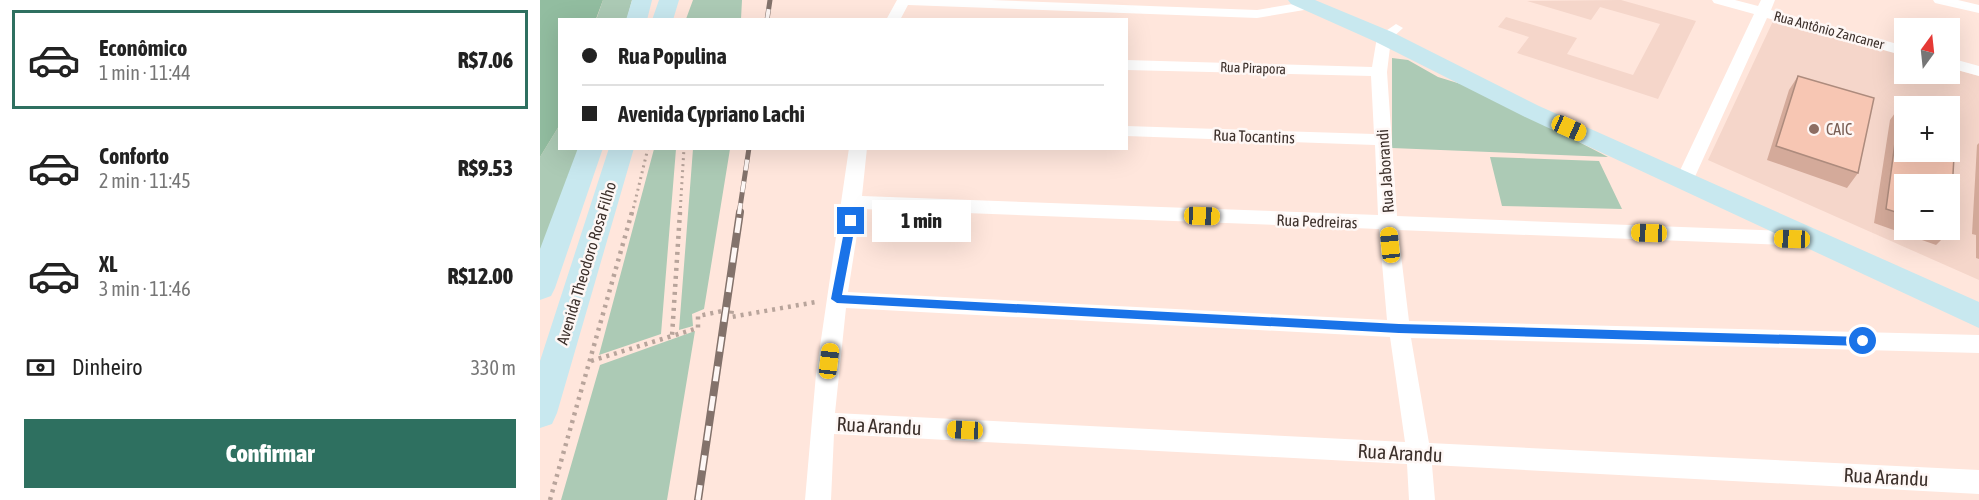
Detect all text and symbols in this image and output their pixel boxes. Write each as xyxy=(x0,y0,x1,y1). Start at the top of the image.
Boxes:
street label: Rua Antônio Zancaner xyxy=(1772,8,1887,53)
north arrow xyxy=(1894,18,1960,84)
map controls xyxy=(1894,18,1960,240)
icon: car xyxy=(27,33,81,87)
text: Econômico xyxy=(99,35,187,61)
text: Rua Populina xyxy=(618,43,727,69)
text: R$7.06 xyxy=(458,47,513,73)
street label: Rua Pirapora xyxy=(1220,59,1286,77)
text: 1 min · 11:44 xyxy=(99,61,191,84)
button: + xyxy=(1894,96,1960,162)
text: Avenida Cypriano Lachi xyxy=(618,101,805,127)
car xyxy=(1549,112,1589,144)
place label: CAIC xyxy=(1826,120,1852,138)
marker: CAIC xyxy=(1807,122,1821,136)
street label: Rua Tocantins xyxy=(1213,126,1296,146)
street label: Rua Jaborandi xyxy=(1373,129,1397,213)
icon: car xyxy=(27,141,81,195)
text: Conforto xyxy=(99,143,169,169)
text: R$9.53 xyxy=(458,155,513,181)
text: 2 min · 11:45 xyxy=(99,169,191,192)
button: − xyxy=(1894,174,1960,240)
street label: Avenida Theodoro Rosa Filho xyxy=(553,179,619,347)
callout: 1 min xyxy=(872,200,971,242)
car xyxy=(1184,206,1220,226)
route end xyxy=(837,207,864,234)
text: 1 min xyxy=(901,209,942,232)
street label: Rua Pedreiras xyxy=(1276,211,1358,231)
car xyxy=(1631,223,1667,243)
car xyxy=(1379,226,1401,264)
car xyxy=(1774,229,1810,249)
icon: car xyxy=(27,249,81,303)
text: XL xyxy=(99,251,117,277)
text: R$12.00 xyxy=(447,263,513,289)
text: 3 min · 11:46 xyxy=(99,277,191,300)
route start xyxy=(1849,327,1876,354)
car xyxy=(818,342,840,380)
icon: cash xyxy=(24,351,57,384)
text: Dinheiro xyxy=(72,354,143,380)
text: 330 m xyxy=(471,356,516,379)
street label: Rua Arandu xyxy=(836,412,922,439)
button: Confirmar xyxy=(24,419,516,488)
car xyxy=(947,420,983,440)
street label: Rua Arandu xyxy=(1357,439,1443,466)
street label: Rua Arandu xyxy=(1843,463,1929,490)

